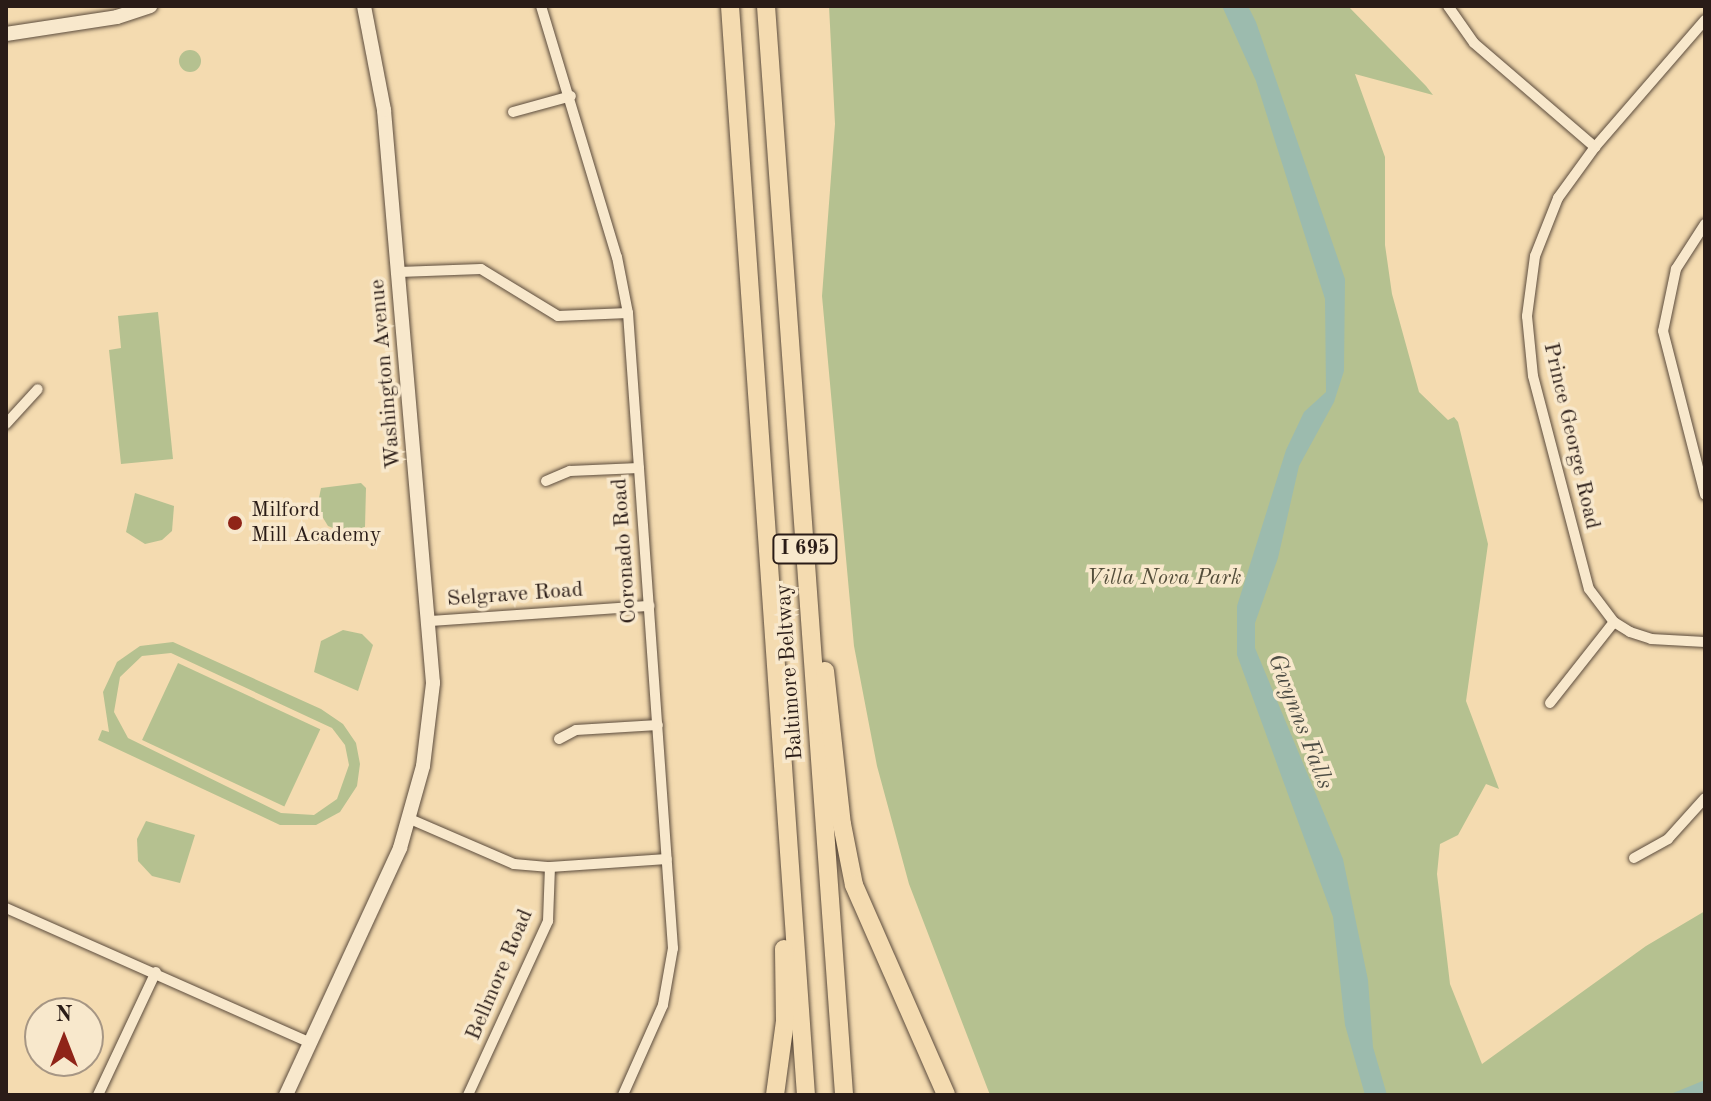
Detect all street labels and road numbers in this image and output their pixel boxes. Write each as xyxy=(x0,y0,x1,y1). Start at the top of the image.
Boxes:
street label: Washington Avenue xyxy=(365,278,407,470)
street label: Prince George Road xyxy=(1537,340,1605,532)
street label: Coronado Road xyxy=(607,477,643,625)
road number: I 695 xyxy=(771,533,839,565)
street label: Selgrave Road xyxy=(446,577,584,613)
street label: Baltimore Beltway xyxy=(771,583,809,761)
street label: Bellmore Road xyxy=(461,905,539,1045)

